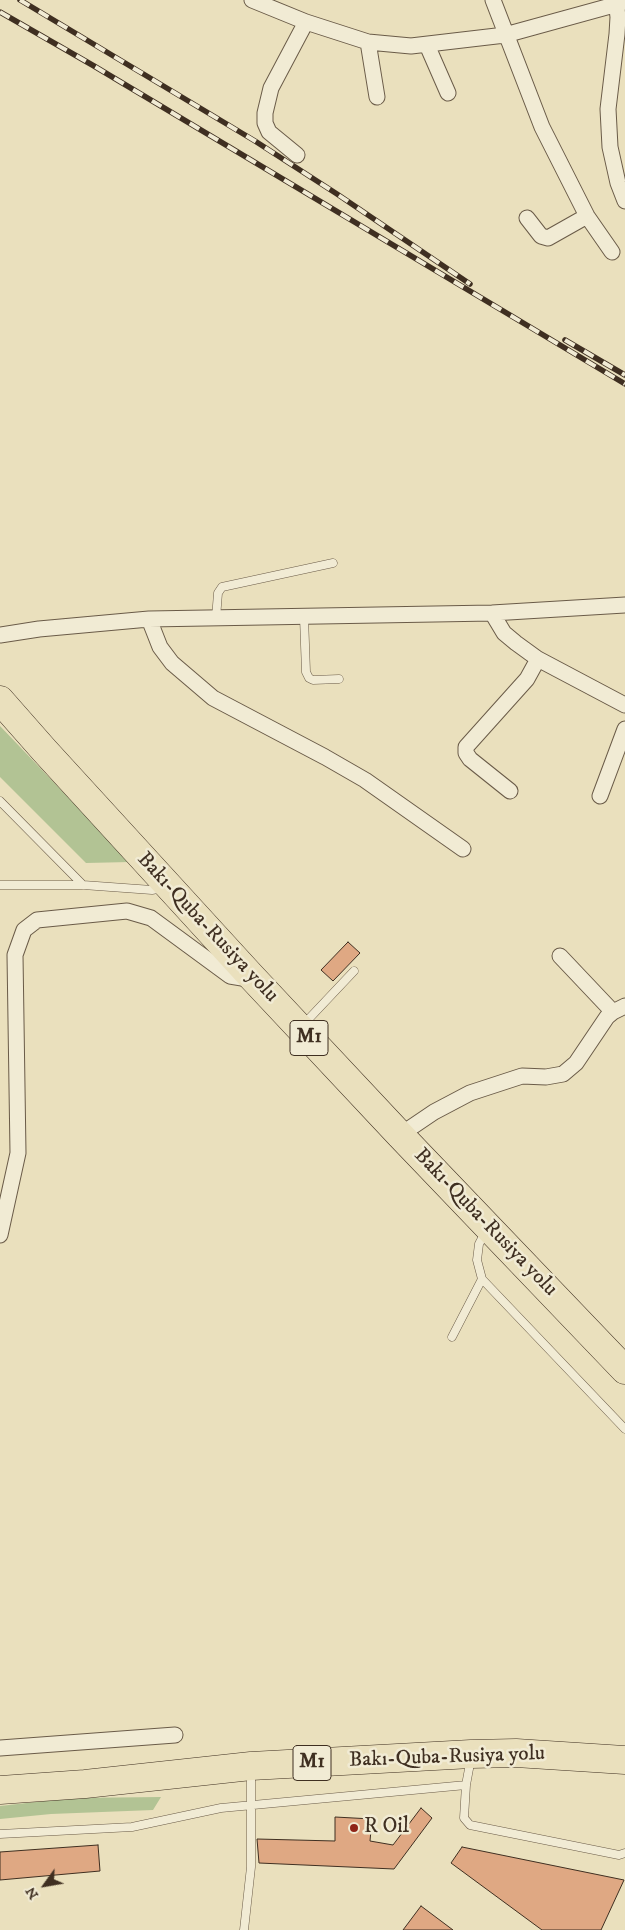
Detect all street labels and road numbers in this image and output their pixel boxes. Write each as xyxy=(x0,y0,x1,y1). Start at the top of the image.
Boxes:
street label: Bakı-Quba-Rusiya yolu xyxy=(131,848,283,1008)
road number: M1 xyxy=(290,1020,328,1056)
street label: Bakı-Quba-Rusiya yolu xyxy=(408,1144,562,1302)
street label: Bakı-Quba-Rusiya yolu xyxy=(349,1742,545,1774)
road number: M1 xyxy=(293,1746,331,1780)

